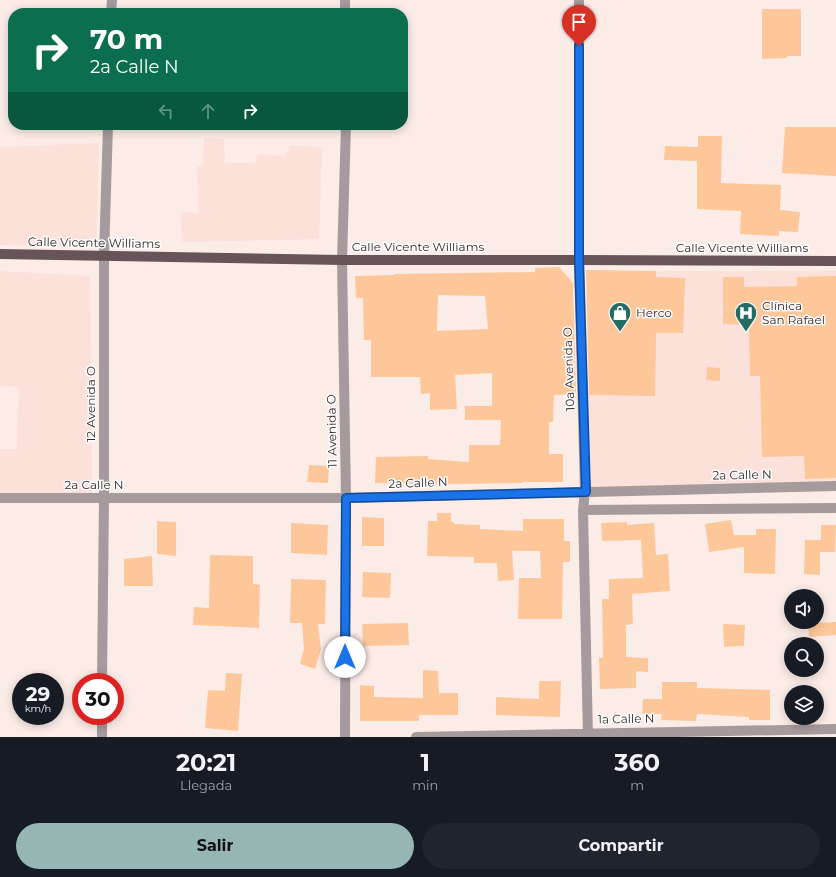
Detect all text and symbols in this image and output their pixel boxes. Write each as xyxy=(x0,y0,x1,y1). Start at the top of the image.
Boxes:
pin xyxy=(562,5,596,46)
icon: arrive xyxy=(568,11,590,33)
text: 70 m xyxy=(90,22,163,56)
icon: right xyxy=(24,24,76,76)
text: 2a Calle N xyxy=(90,56,179,78)
icon: left xyxy=(155,100,177,122)
icon: ahead xyxy=(197,100,219,122)
icon: right xyxy=(239,100,261,122)
street label: Calle Vicente Williams xyxy=(28,234,161,251)
street label: Calle Vicente Williams xyxy=(352,239,484,254)
street label: Calle Vicente Williams xyxy=(676,240,808,255)
place label: Clínica San Rafael xyxy=(762,298,825,327)
shop icon: Herco xyxy=(607,300,633,333)
hospital icon: Clínica San Rafael xyxy=(733,300,759,333)
place label: Herco xyxy=(636,305,672,320)
street label: 10a Avenida O xyxy=(560,327,577,411)
street label: 12 Avenida O xyxy=(83,366,98,442)
street label: 11 Avenida O xyxy=(323,394,340,468)
street label: 2a Calle N xyxy=(712,466,772,483)
street label: 2a Calle N xyxy=(388,474,448,491)
street label: 2a Calle N xyxy=(64,477,124,492)
map controls xyxy=(784,589,824,725)
button: sound xyxy=(784,589,824,629)
position arrow xyxy=(324,636,366,678)
button: search xyxy=(784,637,824,677)
speed limit sign: 30 xyxy=(72,673,124,725)
text: 29 xyxy=(26,682,50,706)
button: layers xyxy=(784,685,824,725)
text: km/h xyxy=(25,702,51,715)
street label: 1a Calle N xyxy=(598,711,654,726)
text: 20:21 xyxy=(176,748,236,777)
text: 1 xyxy=(421,748,430,777)
text: 360 xyxy=(614,748,660,777)
text: Llegada xyxy=(180,777,232,793)
text: min xyxy=(412,777,438,793)
text: m xyxy=(630,777,644,793)
button: Salir xyxy=(16,823,414,869)
button: Compartir xyxy=(422,823,820,869)

